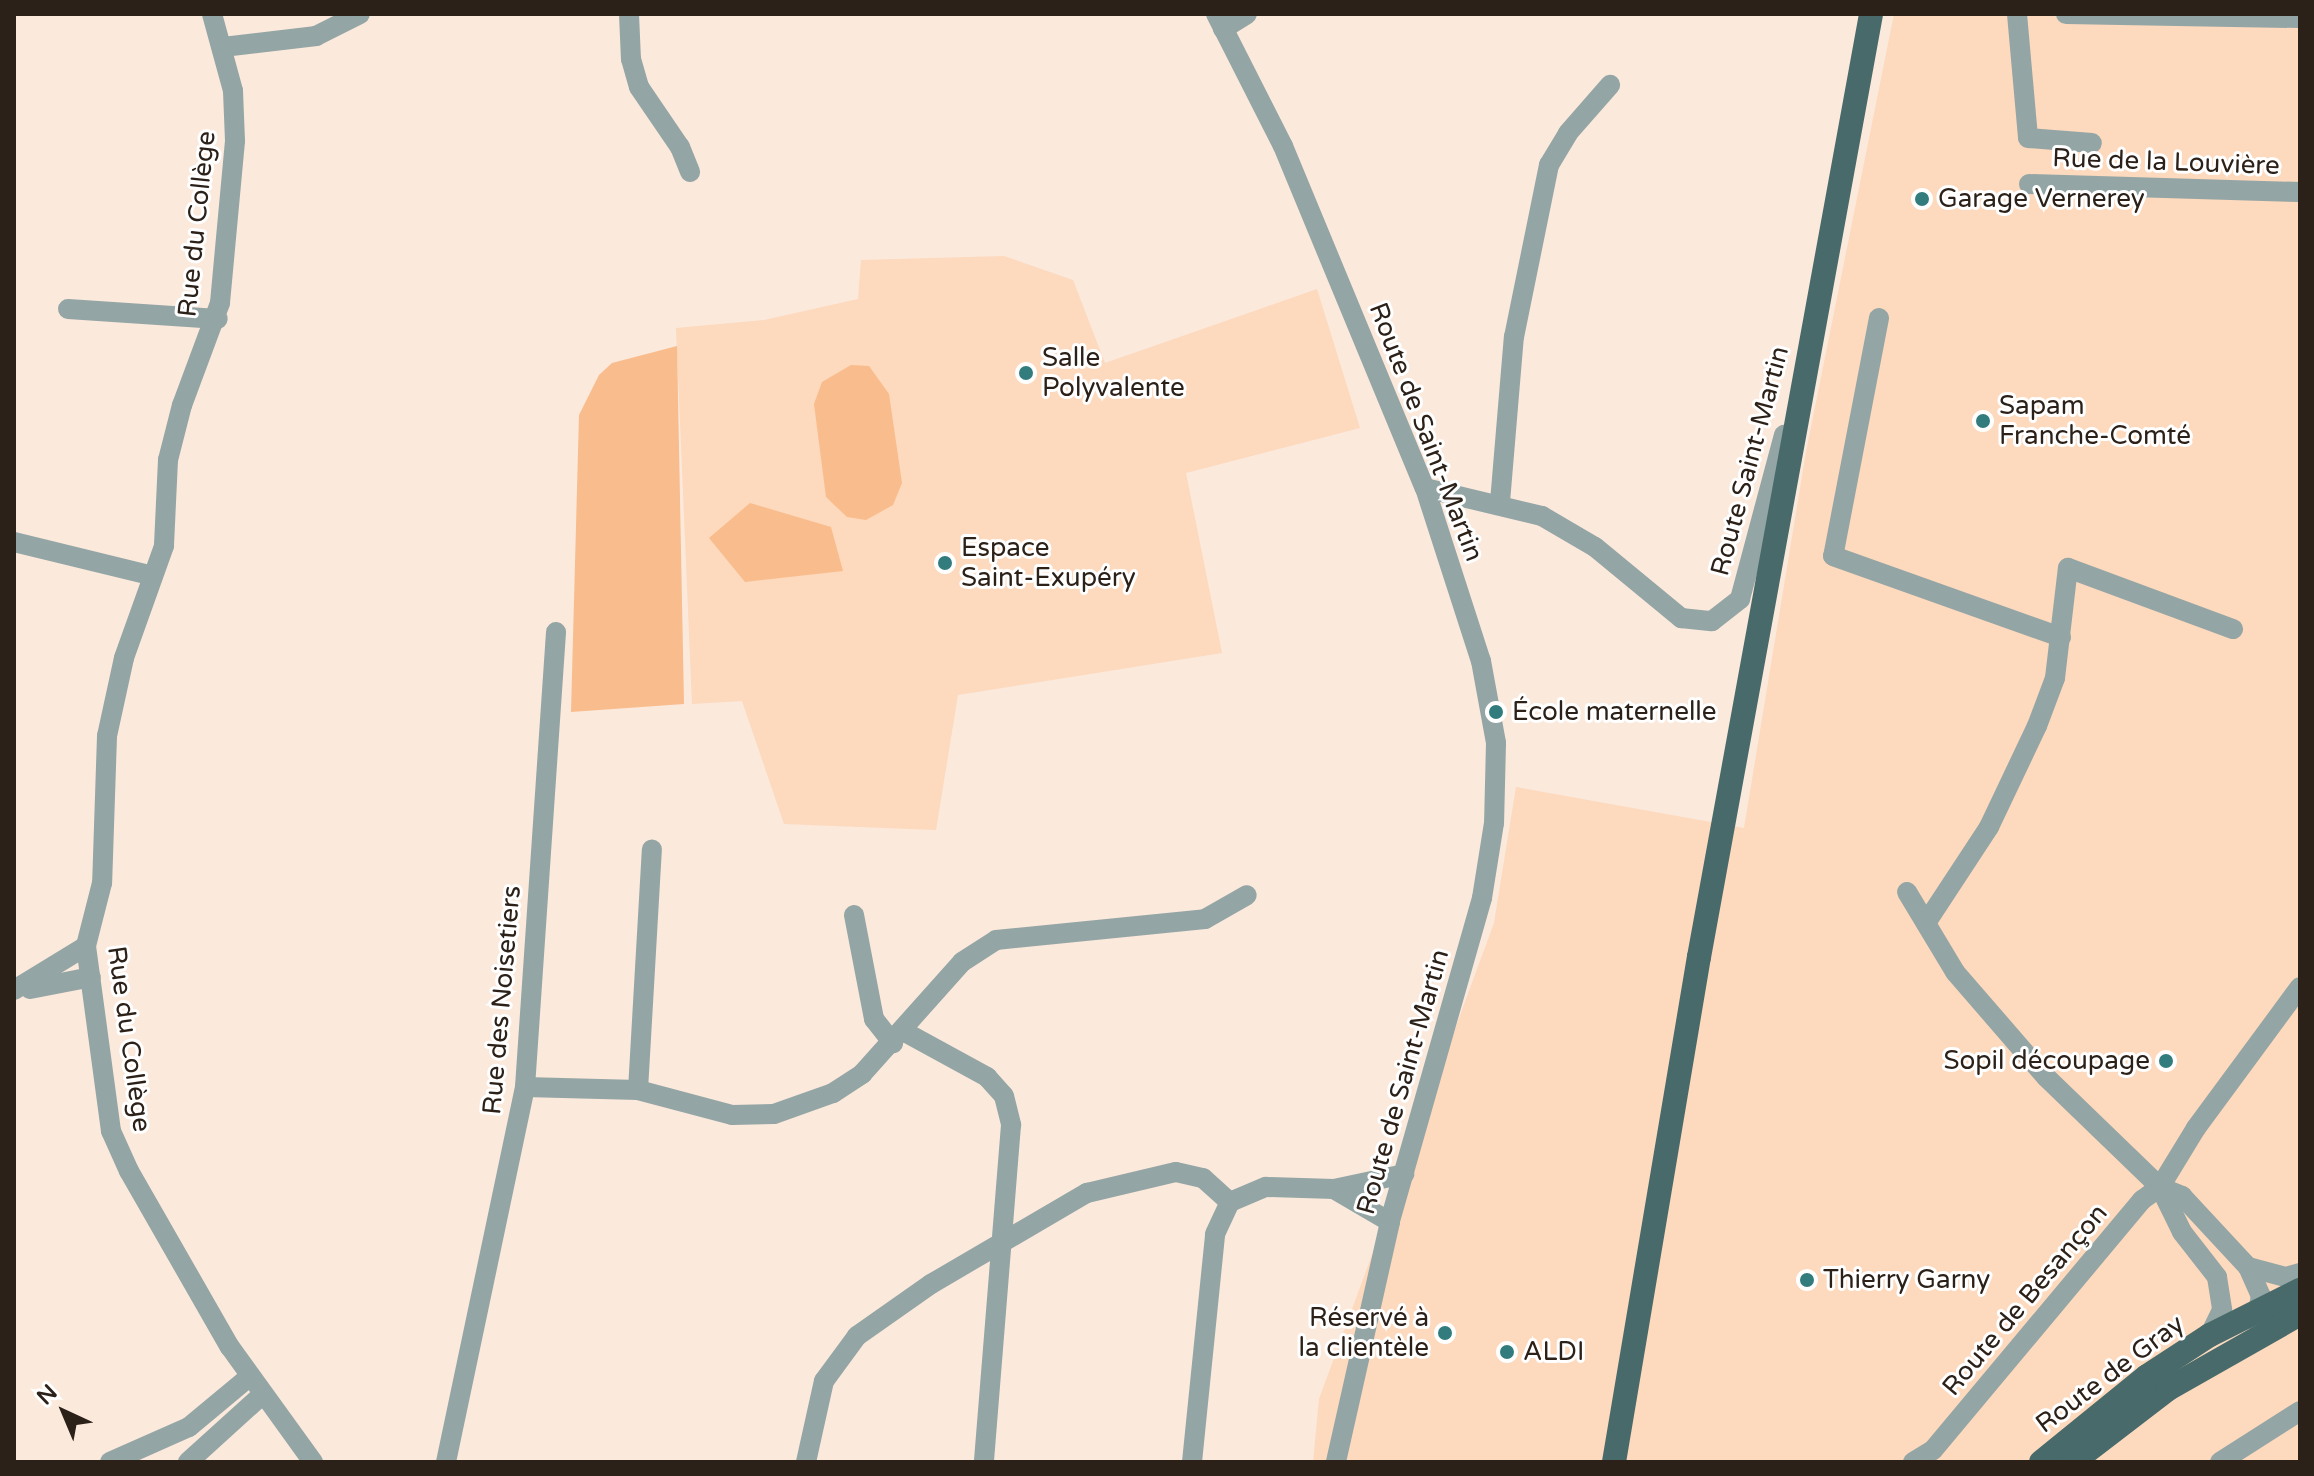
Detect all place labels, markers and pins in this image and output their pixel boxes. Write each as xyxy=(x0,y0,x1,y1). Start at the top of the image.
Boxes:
place label: Garage Vernerey xyxy=(1938,183,2145,215)
marker: Garage Vernerey xyxy=(1913,190,1931,208)
place label: Salle Polyvalente xyxy=(1042,342,1185,404)
marker: Salle Polyvalente xyxy=(1017,364,1035,382)
place label: Sapam Franche-Comté xyxy=(1999,390,2191,452)
marker: Sapam Franche-Comté xyxy=(1974,412,1992,430)
place label: Espace Saint-Exupéry xyxy=(961,532,1136,594)
marker: Espace Saint-Exupéry xyxy=(936,554,954,572)
place label: École maternelle xyxy=(1512,696,1717,728)
marker: École maternelle xyxy=(1487,703,1505,721)
place label: Sopil découpage xyxy=(1943,1045,2150,1077)
marker: Sopil découpage xyxy=(2157,1052,2175,1070)
place label: Thierry Garny xyxy=(1823,1264,1990,1296)
marker: Thierry Garny xyxy=(1798,1271,1816,1289)
place label: Réservé à la clientèle xyxy=(1298,1302,1429,1364)
marker: Réservé à la clientèle xyxy=(1436,1324,1454,1342)
place label: ALDI xyxy=(1523,1336,1584,1368)
marker: ALDI xyxy=(1498,1343,1516,1361)

